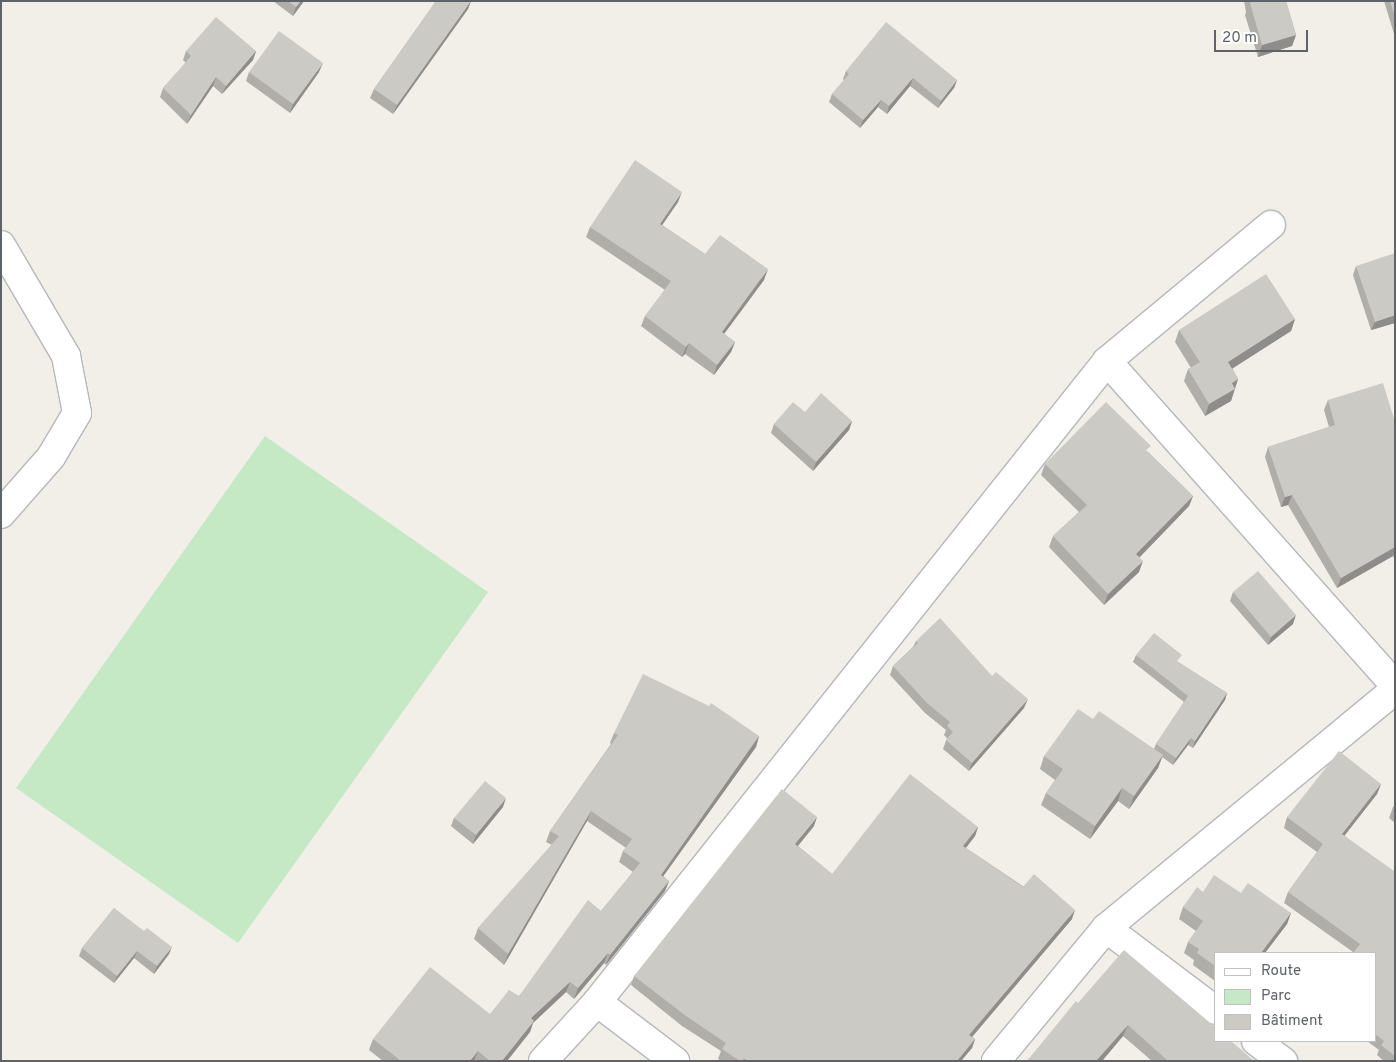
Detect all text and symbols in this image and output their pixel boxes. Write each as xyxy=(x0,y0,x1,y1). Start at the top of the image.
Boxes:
scale bar xyxy=(1216,20,1310,52)
text: 20 m xyxy=(1222,29,1257,48)
legend xyxy=(1214,952,1376,1042)
text: Route xyxy=(1261,962,1301,981)
text: Parc xyxy=(1261,987,1291,1006)
text: Bâtiment xyxy=(1261,1012,1323,1031)

